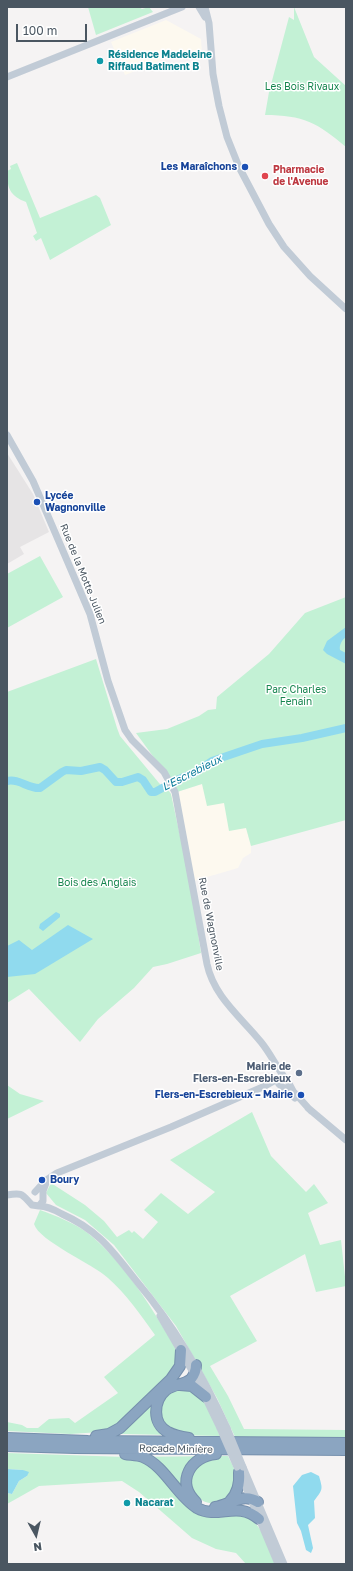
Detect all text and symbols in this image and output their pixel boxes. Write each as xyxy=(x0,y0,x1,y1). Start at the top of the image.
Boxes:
scale bar xyxy=(18,16,89,42)
text: 100 m xyxy=(23,23,57,38)
place label: Résidence Madeleine Riffaud Batiment B xyxy=(108,49,212,72)
marker: Résidence Madeleine Riffaud Batiment B xyxy=(95,56,105,66)
park label: Les Bois Rivaux xyxy=(265,81,339,93)
place label: Les Maraîchons xyxy=(161,161,237,173)
marker: Les Maraîchons xyxy=(240,162,250,172)
place label: Pharmacie de l'Avenue xyxy=(273,164,328,188)
marker: Pharmacie de l'Avenue xyxy=(260,171,270,181)
place label: Lycée Wagnonville xyxy=(45,490,106,514)
marker: Lycée Wagnonville xyxy=(32,497,42,507)
street label: Rue de la Motte Julien xyxy=(57,522,109,626)
park label: Parc Charles Fenain xyxy=(266,684,326,708)
water label: L'Escrebieux xyxy=(160,752,224,794)
street label: Rue de Wagnonville xyxy=(196,876,226,972)
park label: Bois des Anglais xyxy=(58,877,136,889)
place label: Mairie de Flers-en-Escrebieux xyxy=(193,1061,291,1084)
marker: Mairie de Flers-en-Escrebieux xyxy=(294,1068,304,1078)
place label: Flers-en-Escrebieux – Mairie xyxy=(155,1089,293,1101)
marker: Flers-en-Escrebieux – Mairie xyxy=(296,1090,306,1100)
place label: Boury xyxy=(50,1174,79,1186)
marker: Boury xyxy=(37,1175,47,1185)
street label: Rocade Minière xyxy=(139,1442,213,1456)
place label: Nacarat xyxy=(135,1497,174,1509)
marker: Nacarat xyxy=(122,1498,132,1508)
north arrow xyxy=(16,1515,56,1555)
text: N xyxy=(33,1540,43,1554)

